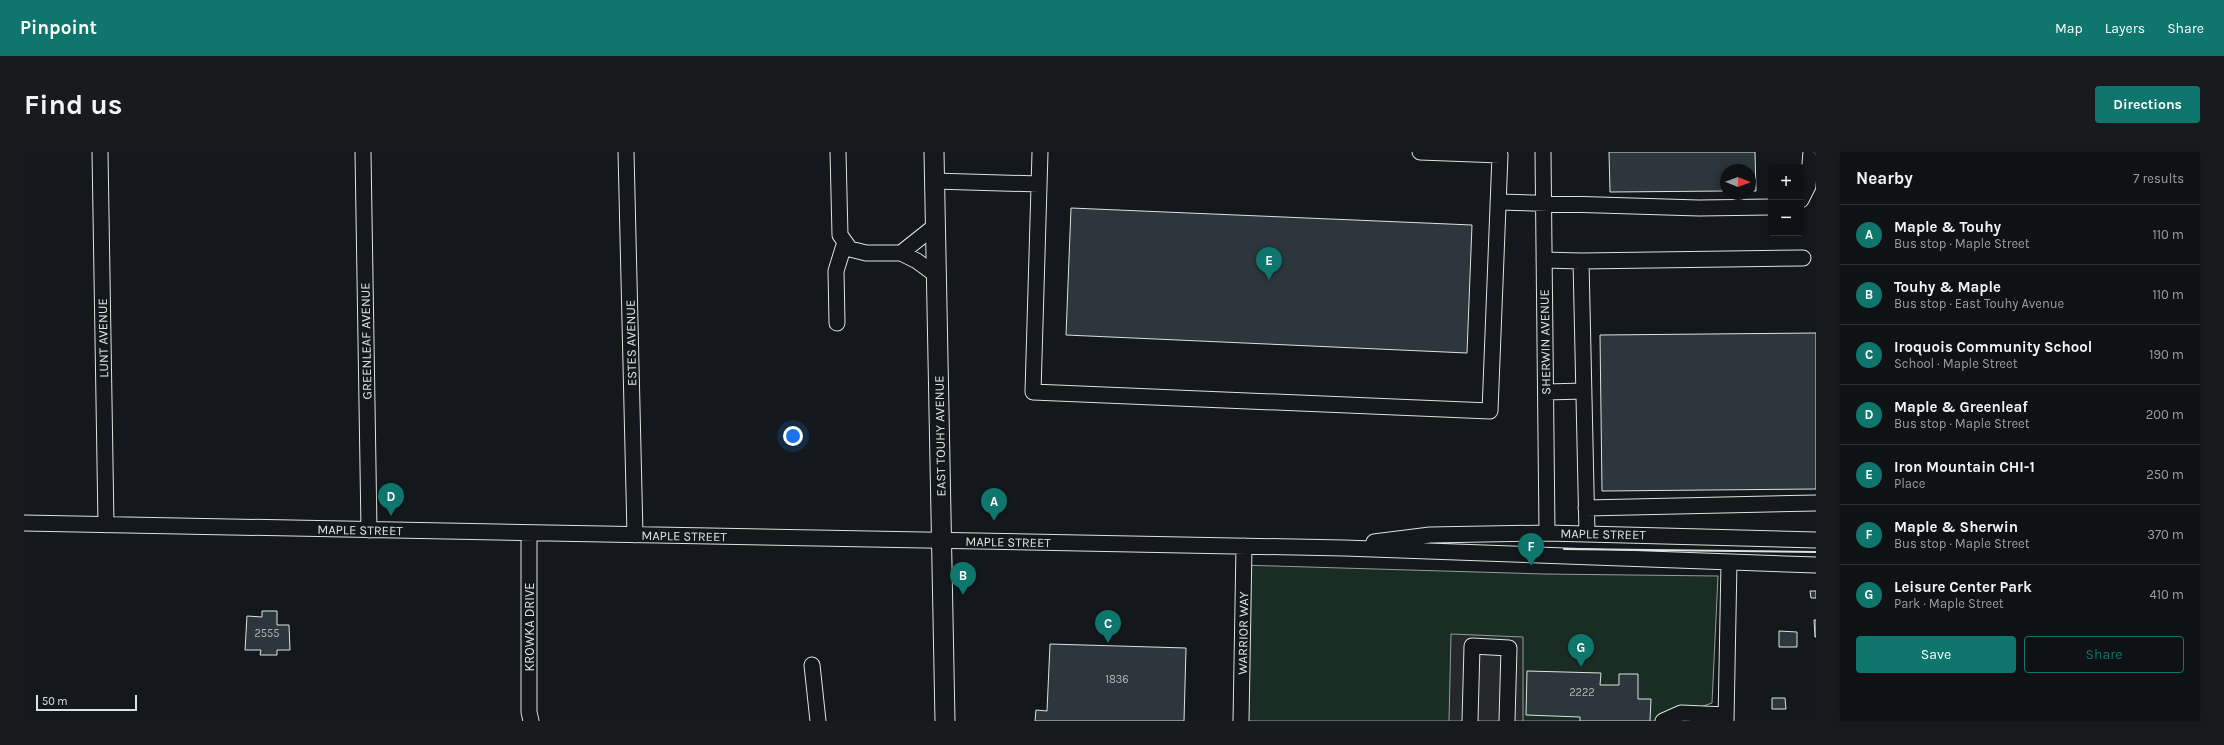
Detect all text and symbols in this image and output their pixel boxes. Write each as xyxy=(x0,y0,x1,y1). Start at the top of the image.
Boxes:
text: Pinpoint xyxy=(20,17,97,39)
text: Map xyxy=(2055,20,2083,37)
text: Layers xyxy=(2105,20,2145,37)
text: Share xyxy=(2167,20,2204,37)
button: Directions xyxy=(2095,86,2200,123)
text: Find us xyxy=(24,88,123,121)
north arrow xyxy=(1720,164,1756,200)
map controls xyxy=(1768,164,1804,236)
button: + xyxy=(1768,164,1804,200)
text: Nearby xyxy=(1856,168,1913,188)
text: 7 results xyxy=(2133,171,2184,186)
button: − xyxy=(1768,200,1804,236)
text: Maple & Touhy xyxy=(1894,218,2001,236)
text: A xyxy=(1865,227,1873,242)
text: 110 m xyxy=(2152,227,2184,242)
text: Bus stop · Maple Street xyxy=(1894,236,2030,251)
pin: E xyxy=(1256,247,1282,280)
text: Touhy & Maple xyxy=(1894,278,2001,296)
street label: GREENLEAF AVENUE xyxy=(357,282,375,400)
text: B xyxy=(1865,287,1873,302)
text: 110 m xyxy=(2152,287,2184,302)
street label: SHERWIN AVENUE xyxy=(1537,289,1553,395)
text: Bus stop · East Touhy Avenue xyxy=(1894,296,2064,311)
street label: LUNT AVENUE xyxy=(95,298,111,378)
street label: ESTES AVENUE xyxy=(623,300,639,386)
text: Iroquois Community School xyxy=(1894,338,2092,356)
text: C xyxy=(1865,347,1873,362)
text: 190 m xyxy=(2149,347,2184,362)
text: School · Maple Street xyxy=(1894,356,2018,371)
street label: EAST TOUHY AVENUE xyxy=(931,375,949,497)
text: Maple & Greenleaf xyxy=(1894,398,2028,416)
text: D xyxy=(1865,407,1873,422)
text: 200 m xyxy=(2146,407,2184,422)
text: Bus stop · Maple Street xyxy=(1894,416,2030,431)
your location xyxy=(783,426,803,446)
text: Iron Mountain CHI-1 xyxy=(1894,458,2035,476)
text: E xyxy=(1865,467,1873,482)
text: 250 m xyxy=(2146,467,2184,482)
text: Place xyxy=(1894,476,1925,491)
pin: D xyxy=(378,483,404,516)
pin: A xyxy=(981,488,1007,521)
text: Maple & Sherwin xyxy=(1894,518,2018,536)
street label: MAPLE STREET xyxy=(317,522,403,538)
street label: MAPLE STREET xyxy=(1560,526,1646,542)
text: F xyxy=(1865,527,1873,542)
text: 370 m xyxy=(2147,527,2184,542)
street label: MAPLE STREET xyxy=(641,528,727,544)
pin: F xyxy=(1518,533,1544,566)
street label: MAPLE STREET xyxy=(965,534,1051,550)
text: Bus stop · Maple Street xyxy=(1894,536,2030,551)
pin: B xyxy=(950,562,976,595)
text: Leisure Center Park xyxy=(1894,578,2032,596)
street label: KROWKA DRIVE xyxy=(522,582,537,672)
text: G xyxy=(1865,587,1873,602)
text: 410 m xyxy=(2149,587,2184,602)
street label: WARRIOR WAY xyxy=(1235,591,1251,675)
text: Park · Maple Street xyxy=(1894,596,2004,611)
pin: C xyxy=(1095,610,1121,643)
house number: 2555 xyxy=(254,627,280,640)
pin: G xyxy=(1568,634,1594,667)
button: Save xyxy=(1856,636,2016,673)
button: Share xyxy=(2024,636,2184,673)
house number: 1836 xyxy=(1105,673,1129,686)
house number: 2222 xyxy=(1569,686,1595,699)
scale bar xyxy=(36,693,137,712)
text: 50 m xyxy=(42,695,68,708)

